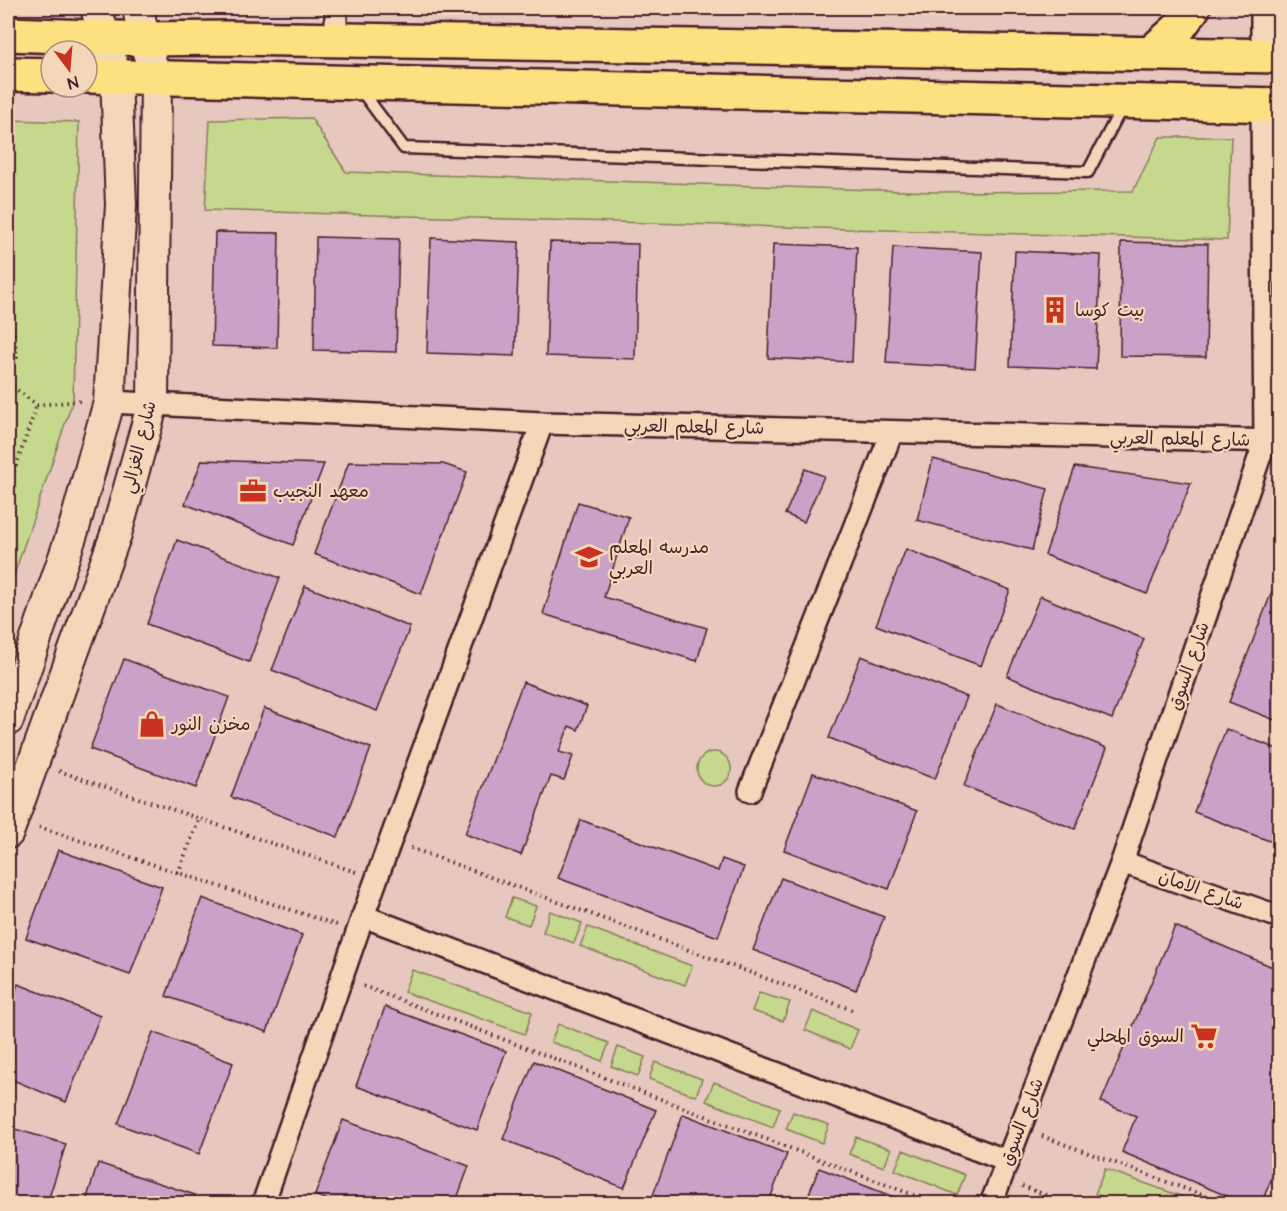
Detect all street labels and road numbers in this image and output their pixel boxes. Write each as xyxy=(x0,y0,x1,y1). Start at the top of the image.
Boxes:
street label: شارع الغزالي xyxy=(115,398,165,497)
street label: شارع المعلم العربي xyxy=(624,413,764,444)
street label: شارع المعلم العربي xyxy=(1110,425,1250,456)
street label: شارع السوق xyxy=(1162,618,1216,714)
street label: شارع الامان xyxy=(1155,864,1247,916)
street label: شارع السوق xyxy=(994,1075,1050,1169)

